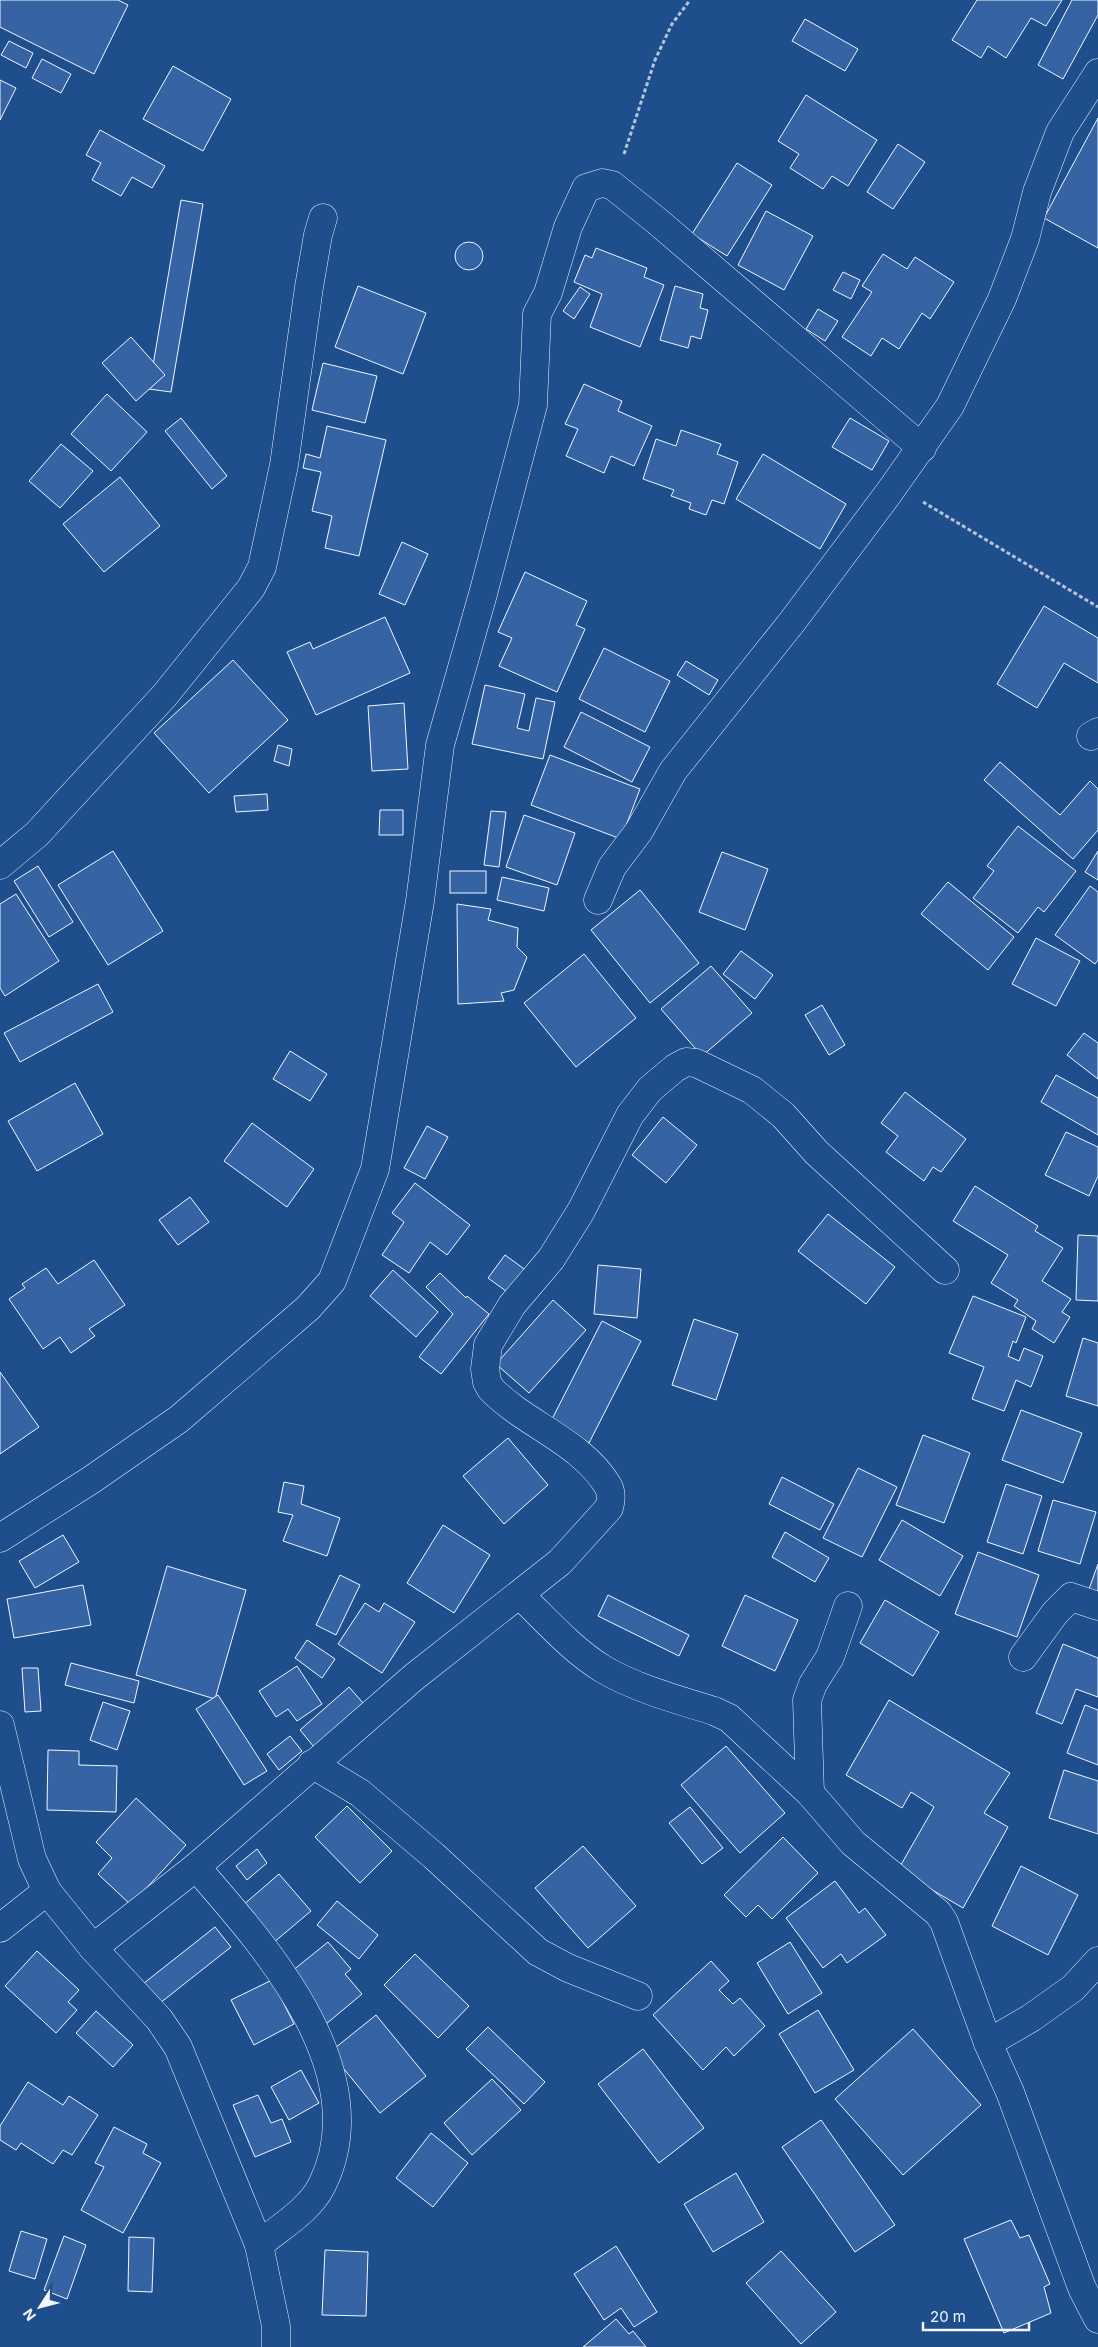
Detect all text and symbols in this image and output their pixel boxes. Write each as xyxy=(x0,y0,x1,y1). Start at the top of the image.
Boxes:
north arrow xyxy=(15,2282,65,2332)
scale bar xyxy=(923,2300,1029,2332)
text: N xyxy=(19,2306,39,2324)
text: 20 m xyxy=(930,2307,966,2326)

